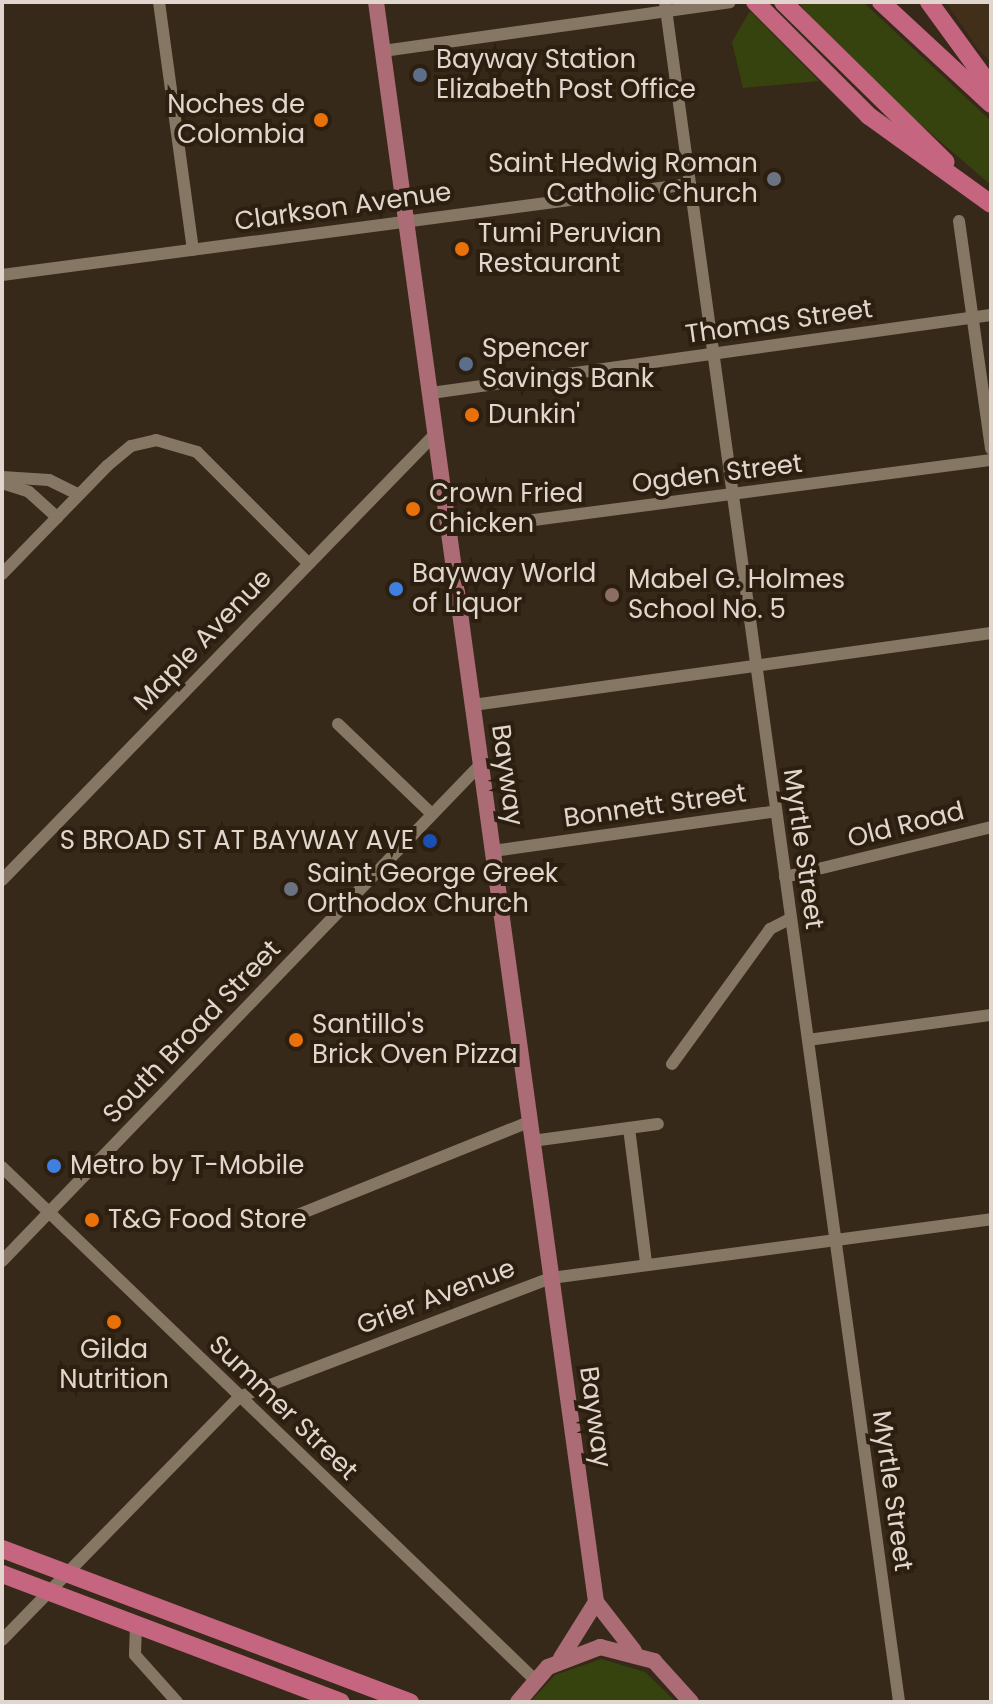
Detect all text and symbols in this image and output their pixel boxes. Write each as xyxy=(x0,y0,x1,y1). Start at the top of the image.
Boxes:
place label: Bayway Station Elizabeth Post Office xyxy=(436,44,696,106)
marker: Bayway Station Elizabeth Post Office xyxy=(411,66,429,84)
place label: Noches de Colombia xyxy=(167,89,305,150)
marker: Noches de Colombia xyxy=(312,111,330,129)
place label: Saint Hedwig Roman Catholic Church xyxy=(488,148,758,210)
marker: Saint Hedwig Roman Catholic Church xyxy=(765,170,783,188)
street label: Clarkson Avenue xyxy=(233,176,453,238)
place label: Tumi Peruvian Restaurant xyxy=(478,218,662,280)
marker: Tumi Peruvian Restaurant xyxy=(453,240,471,258)
street label: Thomas Street xyxy=(684,293,874,351)
place label: Spencer Savings Bank xyxy=(482,333,654,394)
marker: Spencer Savings Bank xyxy=(457,355,475,373)
place label: Dunkin' xyxy=(488,399,580,431)
marker: Dunkin' xyxy=(463,406,481,424)
street label: Ogden Street xyxy=(630,448,804,500)
place label: Crown Fried Chicken xyxy=(429,478,583,540)
marker: Crown Fried Chicken xyxy=(404,500,422,518)
place label: Bayway World of Liquor xyxy=(412,558,596,620)
street label: Maple Avenue xyxy=(128,563,278,717)
place label: Mabel G. Holmes School No. 5 xyxy=(628,564,845,626)
marker: Bayway World of Liquor xyxy=(387,580,405,598)
marker: Mabel G. Holmes School No. 5 xyxy=(603,586,621,604)
street label: Bayway xyxy=(484,722,530,828)
street label: Myrtle Street xyxy=(776,767,830,931)
street label: Bonnett Street xyxy=(562,778,748,834)
street label: Old Road xyxy=(845,795,967,855)
place label: S BROAD ST AT BAYWAY AVE xyxy=(60,825,414,857)
marker: S BROAD ST AT BAYWAY AVE xyxy=(421,832,439,850)
place label: Saint George Greek Orthodox Church xyxy=(307,858,558,920)
marker: Saint George Greek Orthodox Church xyxy=(282,880,300,898)
street label: South Broad Street xyxy=(97,934,287,1130)
place label: Santillo's Brick Oven Pizza xyxy=(312,1009,518,1070)
marker: Santillo's Brick Oven Pizza xyxy=(287,1031,305,1049)
place label: Metro by T-Mobile xyxy=(70,1150,304,1182)
marker: Metro by T-Mobile xyxy=(45,1157,63,1175)
place label: T&G Food Store xyxy=(108,1204,307,1236)
marker: T&G Food Store xyxy=(83,1211,101,1229)
street label: Grier Avenue xyxy=(353,1253,519,1341)
marker: Gilda Nutrition xyxy=(105,1313,123,1331)
street label: Summer Street xyxy=(202,1329,364,1487)
place label: Gilda Nutrition xyxy=(59,1334,169,1396)
street label: Bayway xyxy=(572,1364,618,1470)
street label: Myrtle Street xyxy=(865,1409,919,1573)

